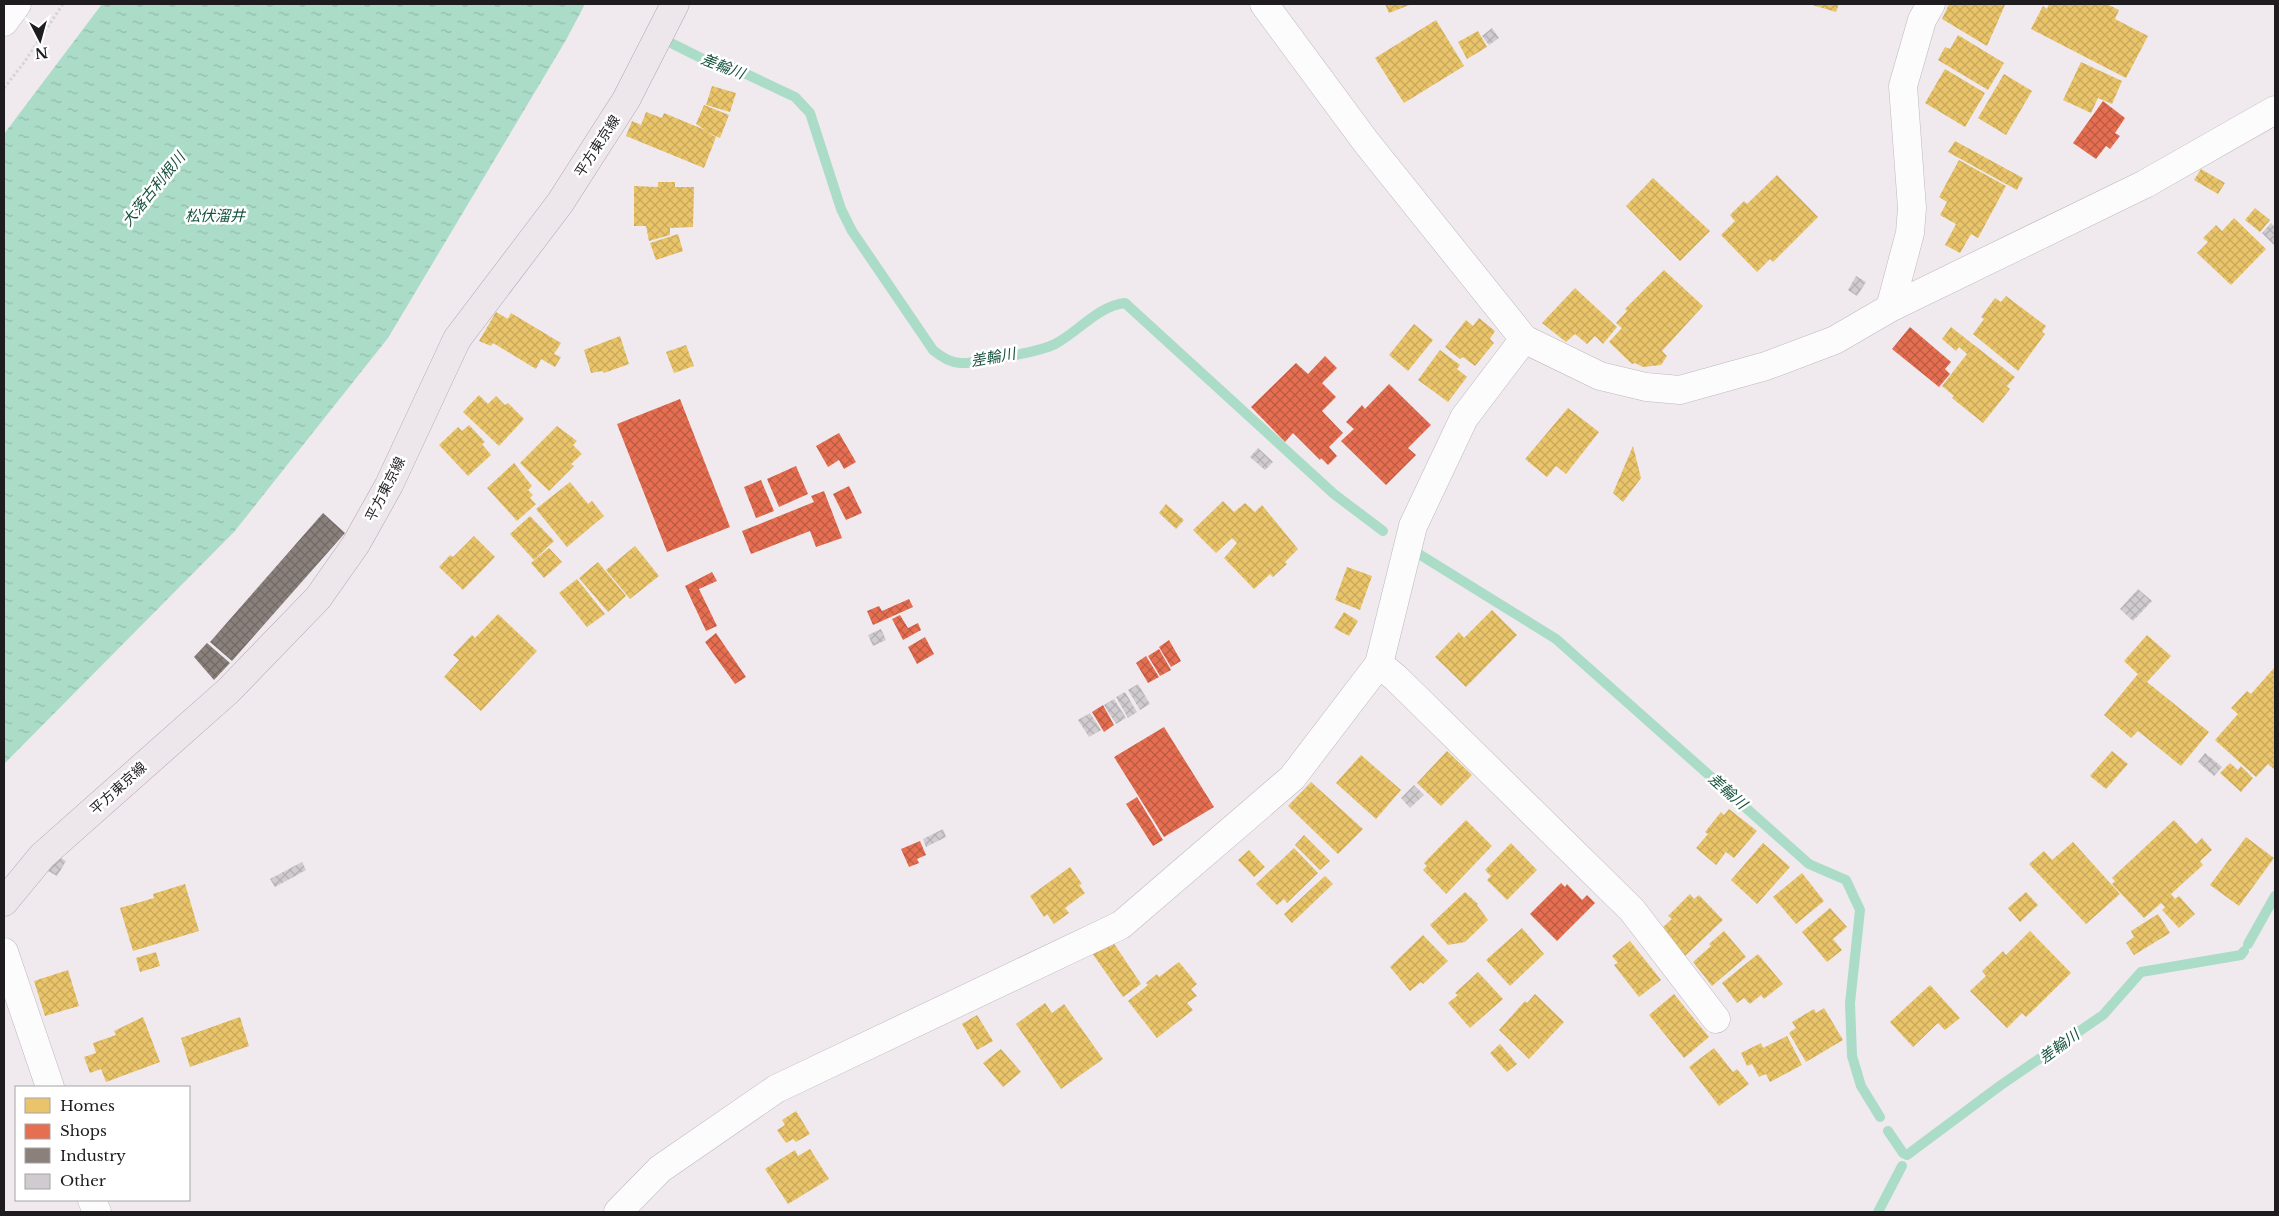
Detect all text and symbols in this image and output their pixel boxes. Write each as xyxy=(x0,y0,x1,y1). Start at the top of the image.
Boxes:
north arrow xyxy=(15,15,65,65)
text: N xyxy=(34,43,49,63)
water label: 差輪川 xyxy=(699,49,749,84)
street label: 平方東京線 xyxy=(570,112,624,180)
water label: 大落古利根川 xyxy=(117,147,190,230)
water label: 松伏溜井 xyxy=(185,206,247,225)
water label: 差輪川 xyxy=(969,343,1019,370)
street label: 平方東京線 xyxy=(361,454,409,524)
street label: 平方東京線 xyxy=(86,758,150,818)
water label: 差輪川 xyxy=(1705,769,1753,814)
water label: 差輪川 xyxy=(2035,1024,2084,1067)
legend xyxy=(15,1086,190,1201)
text: Homes xyxy=(60,1096,115,1115)
text: Shops xyxy=(60,1121,107,1140)
text: Industry xyxy=(60,1146,126,1165)
text: Other xyxy=(60,1171,107,1190)

